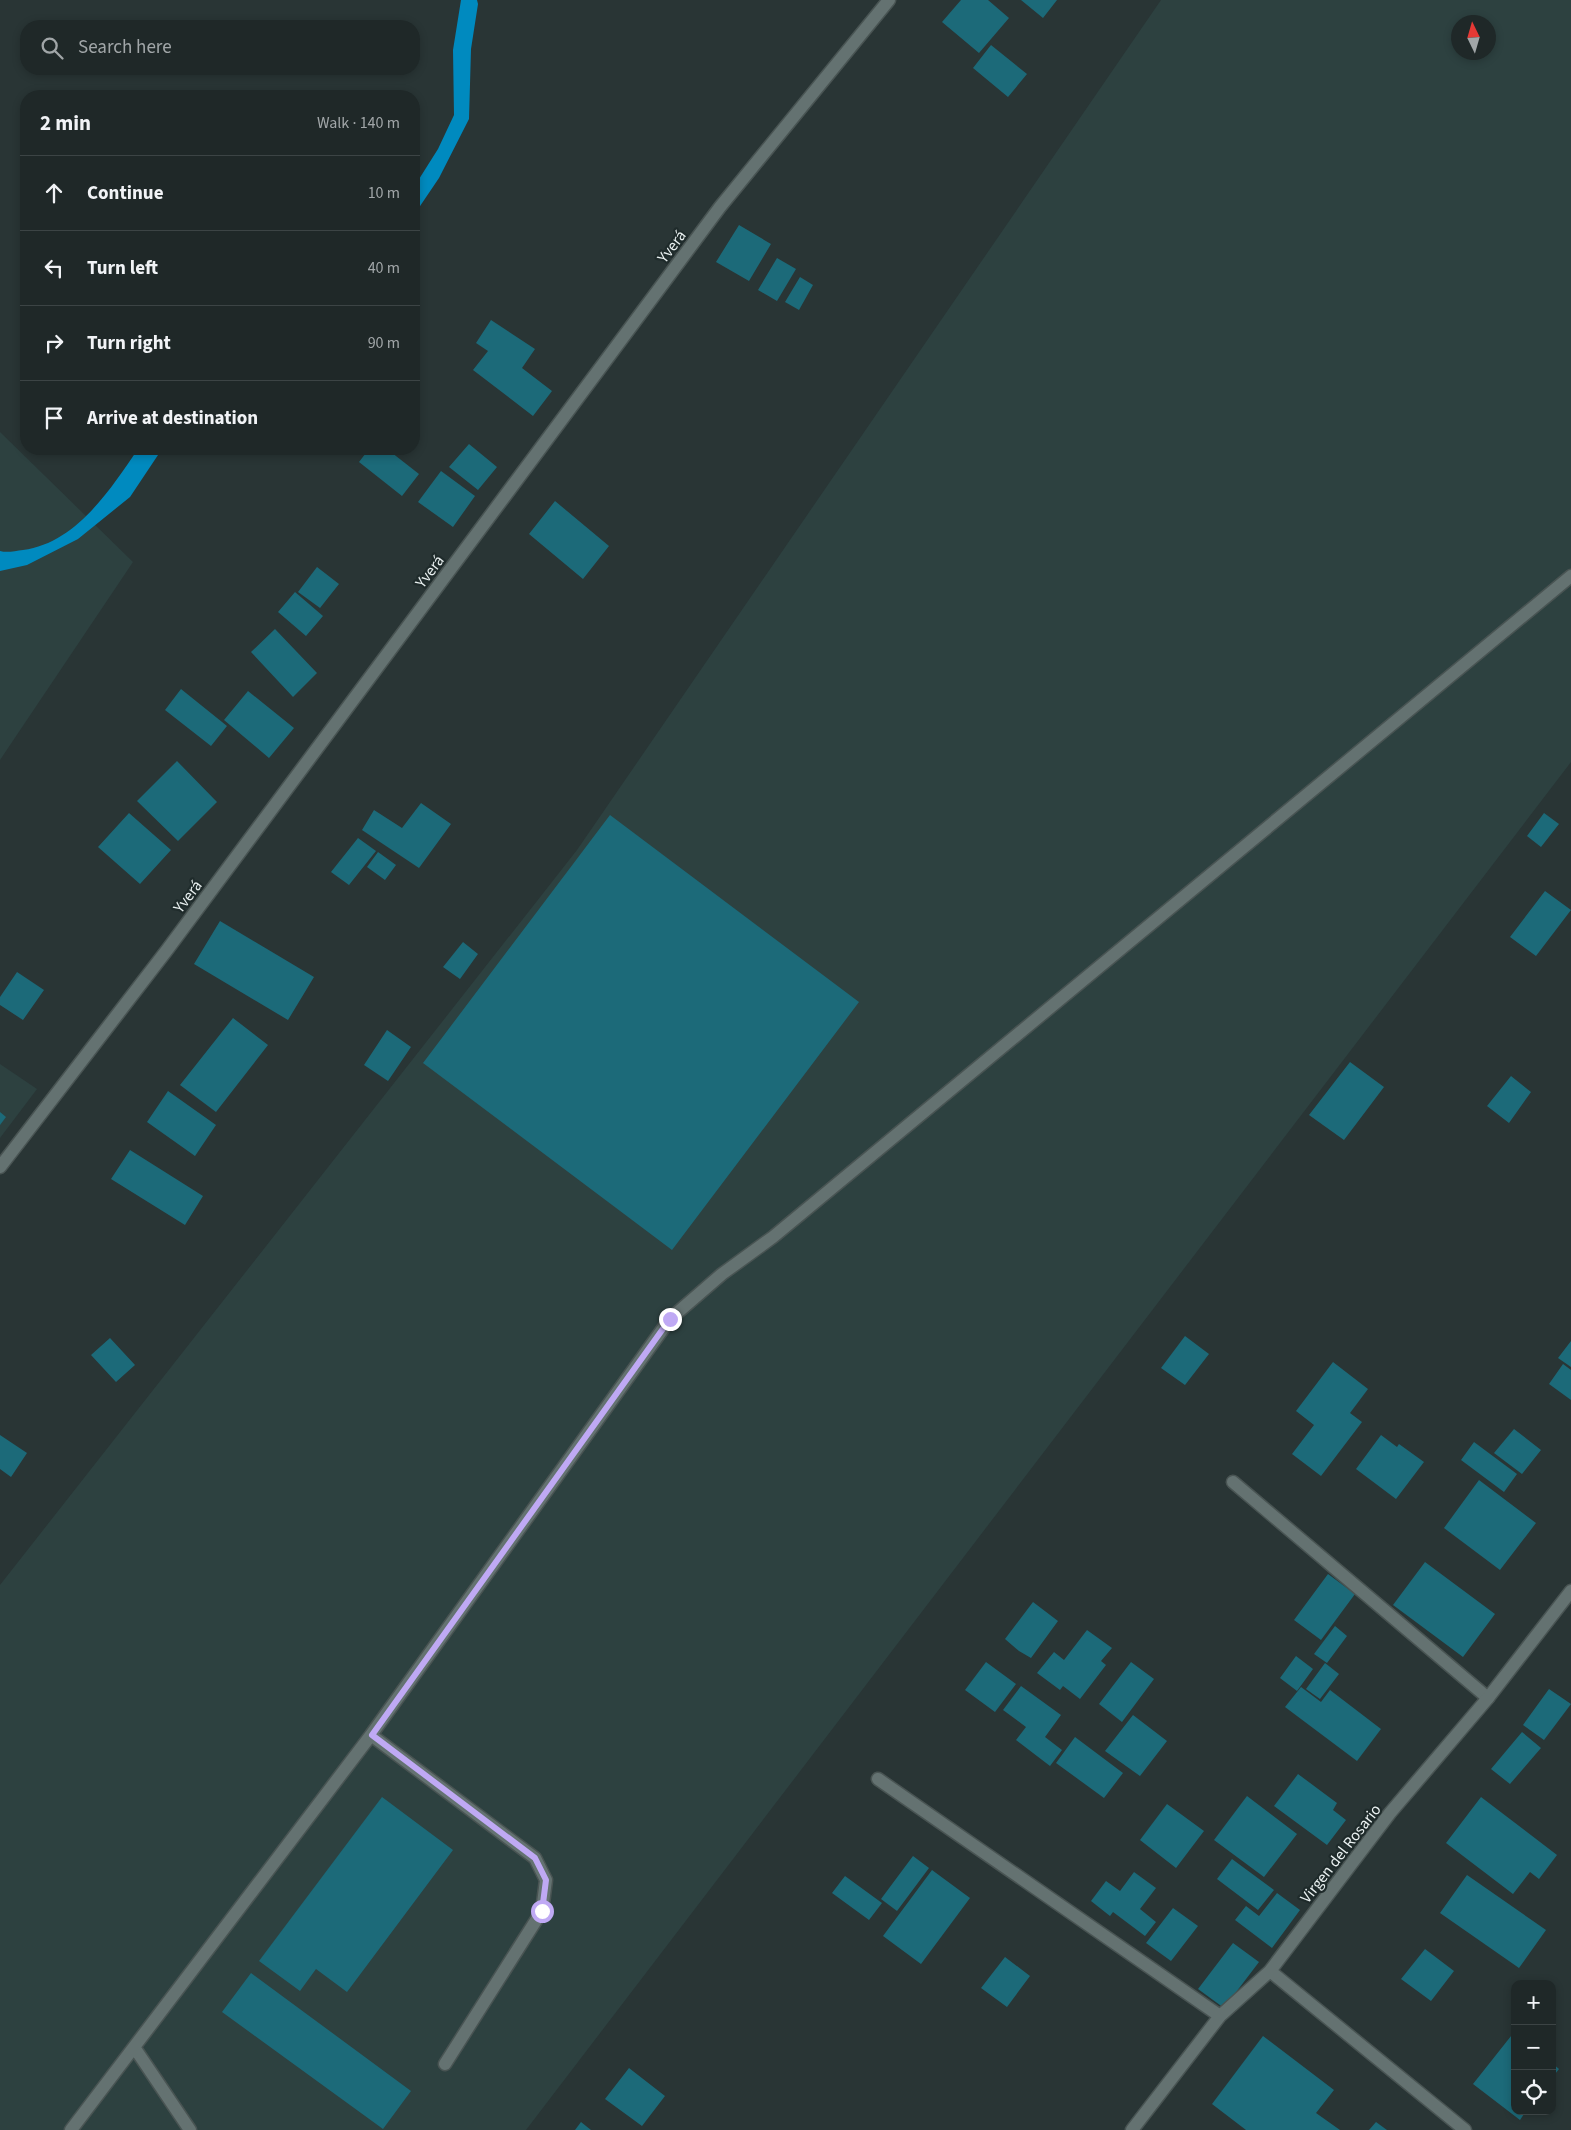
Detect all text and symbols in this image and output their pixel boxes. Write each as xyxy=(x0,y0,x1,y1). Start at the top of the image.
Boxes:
north arrow xyxy=(1451,15,1496,60)
search box xyxy=(20,20,420,75)
icon: search xyxy=(38,34,66,62)
text: Search here xyxy=(78,34,172,61)
text: 2 min xyxy=(40,108,91,138)
text: Walk · 140 m xyxy=(317,112,400,134)
icon: ahead xyxy=(40,179,68,207)
text: Continue xyxy=(87,180,164,207)
text: 10 m xyxy=(368,182,400,204)
street label: Yverá xyxy=(652,226,691,268)
icon: left xyxy=(40,254,68,282)
text: Turn left xyxy=(87,255,158,282)
text: 40 m xyxy=(368,257,400,279)
icon: right xyxy=(40,329,68,357)
text: Turn right xyxy=(87,330,171,357)
text: 90 m xyxy=(368,332,400,354)
icon: arrive xyxy=(40,404,68,432)
text: Arrive at destination xyxy=(87,405,258,432)
street label: Yverá xyxy=(410,551,449,593)
street label: Yverá xyxy=(168,876,207,918)
route end xyxy=(659,1308,682,1331)
street label: Virgen del Rosario xyxy=(1295,1800,1386,1908)
route start xyxy=(531,1900,554,1923)
map controls xyxy=(1511,1980,1556,2115)
button: + xyxy=(1511,1980,1556,2025)
button: − xyxy=(1511,2025,1556,2070)
button: locate xyxy=(1511,2070,1556,2115)

